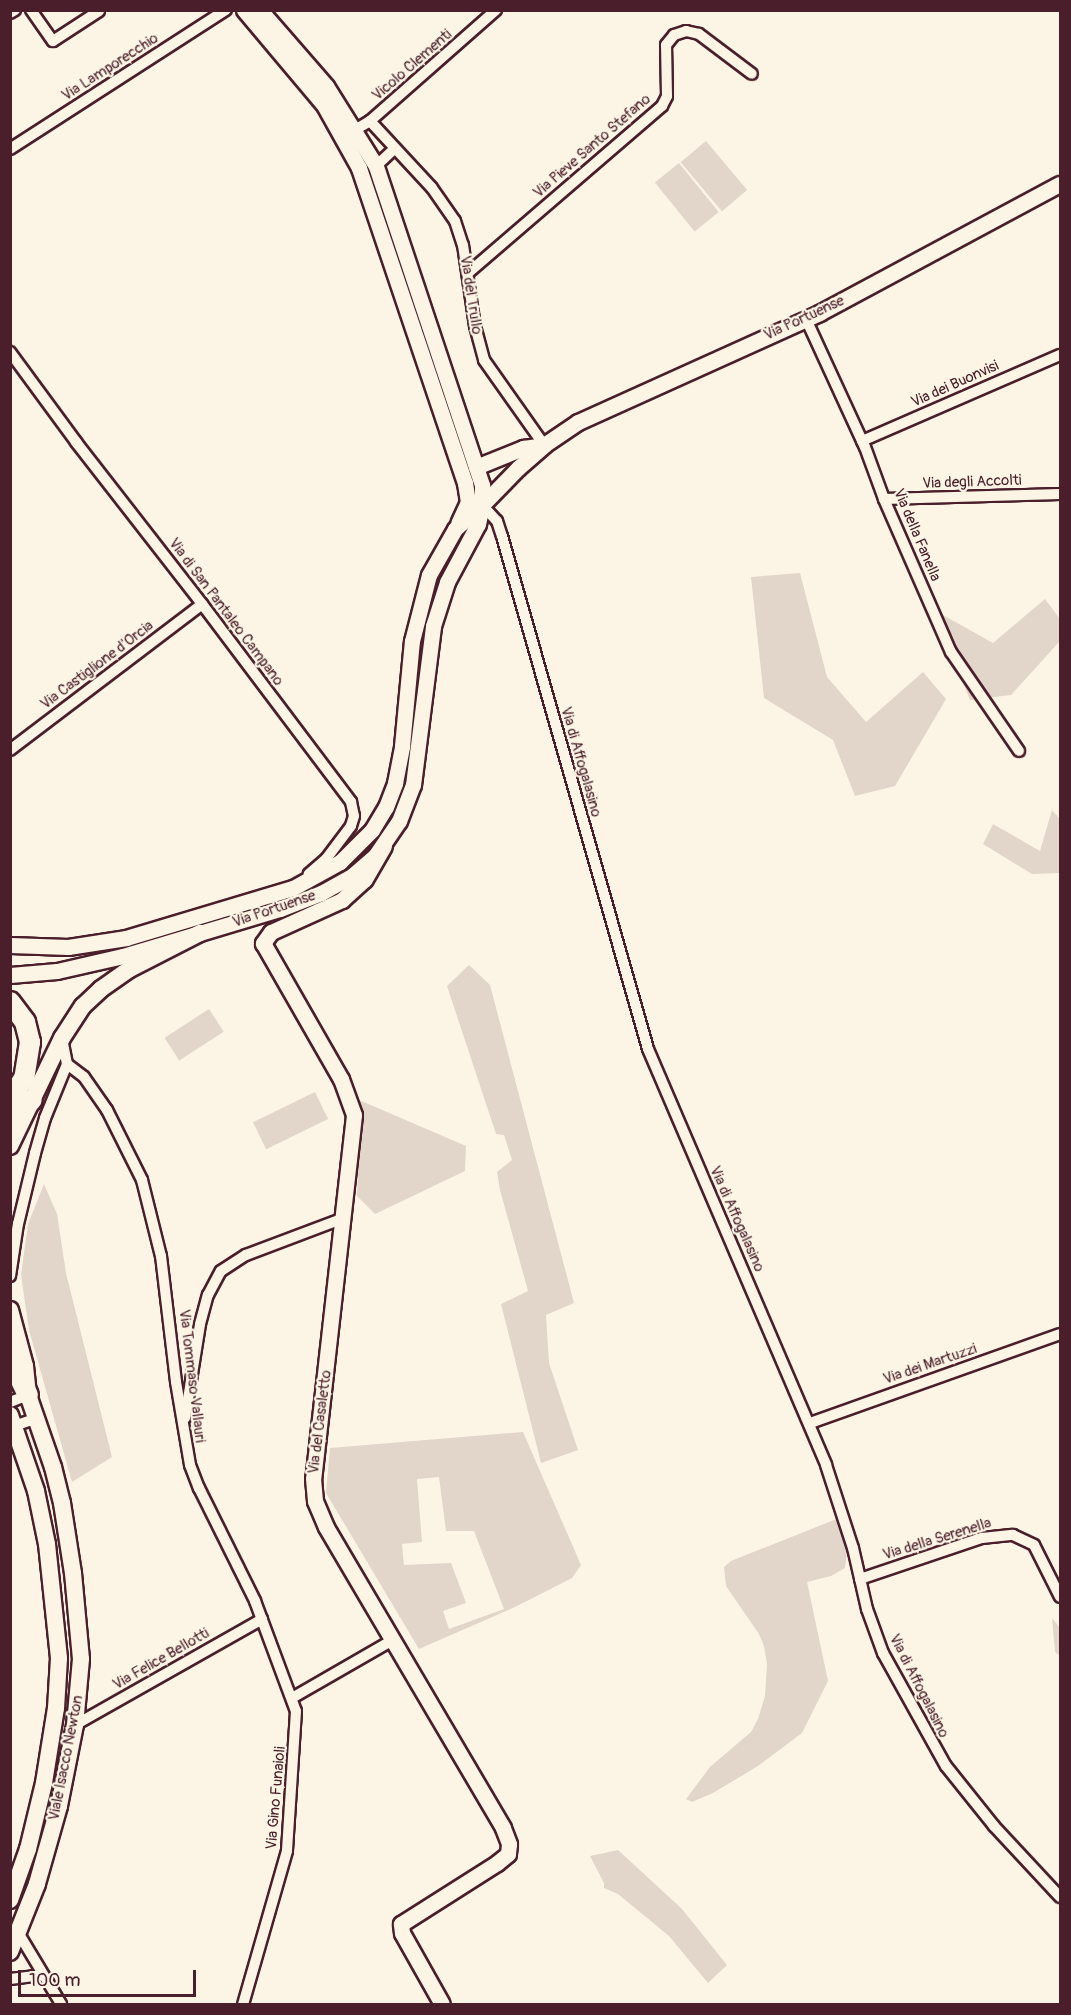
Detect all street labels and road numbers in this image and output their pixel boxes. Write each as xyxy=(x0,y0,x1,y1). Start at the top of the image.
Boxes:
street label: Vicolo Clementi xyxy=(368,25,456,105)
street label: Via Lamporecchio xyxy=(58,29,162,105)
street label: Via Pieve Santo Stefano xyxy=(530,90,654,202)
street label: Via del Trullo xyxy=(456,254,486,336)
street label: Via Portuense xyxy=(761,292,847,344)
street label: Via dei Buonvisi xyxy=(908,357,1002,411)
street label: Via degli Accolti xyxy=(922,471,1022,493)
street label: Via della Fanella xyxy=(889,486,945,584)
street label: Via di San Pantaleo Campano xyxy=(165,535,287,689)
street label: Via Castiglione d'Orcia xyxy=(37,617,157,713)
street label: Via di Affogalasino xyxy=(557,705,605,819)
street label: Via Portuense xyxy=(230,886,318,932)
street label: Via di Affogalasino xyxy=(706,1163,768,1275)
street label: Via Tommaso Vallauri xyxy=(175,1308,209,1444)
street label: Via dei Martuzzi xyxy=(881,1340,979,1388)
street label: Via del Casaletto xyxy=(305,1369,335,1475)
street label: Via della Serenella xyxy=(881,1514,993,1564)
street label: Via Felice Bellotti xyxy=(110,1624,212,1694)
street label: Via di Affogalasino xyxy=(885,1631,953,1741)
street label: Viale Isacco Newton xyxy=(45,1694,87,1822)
street label: Via Gino Funaioli xyxy=(263,1746,289,1850)

